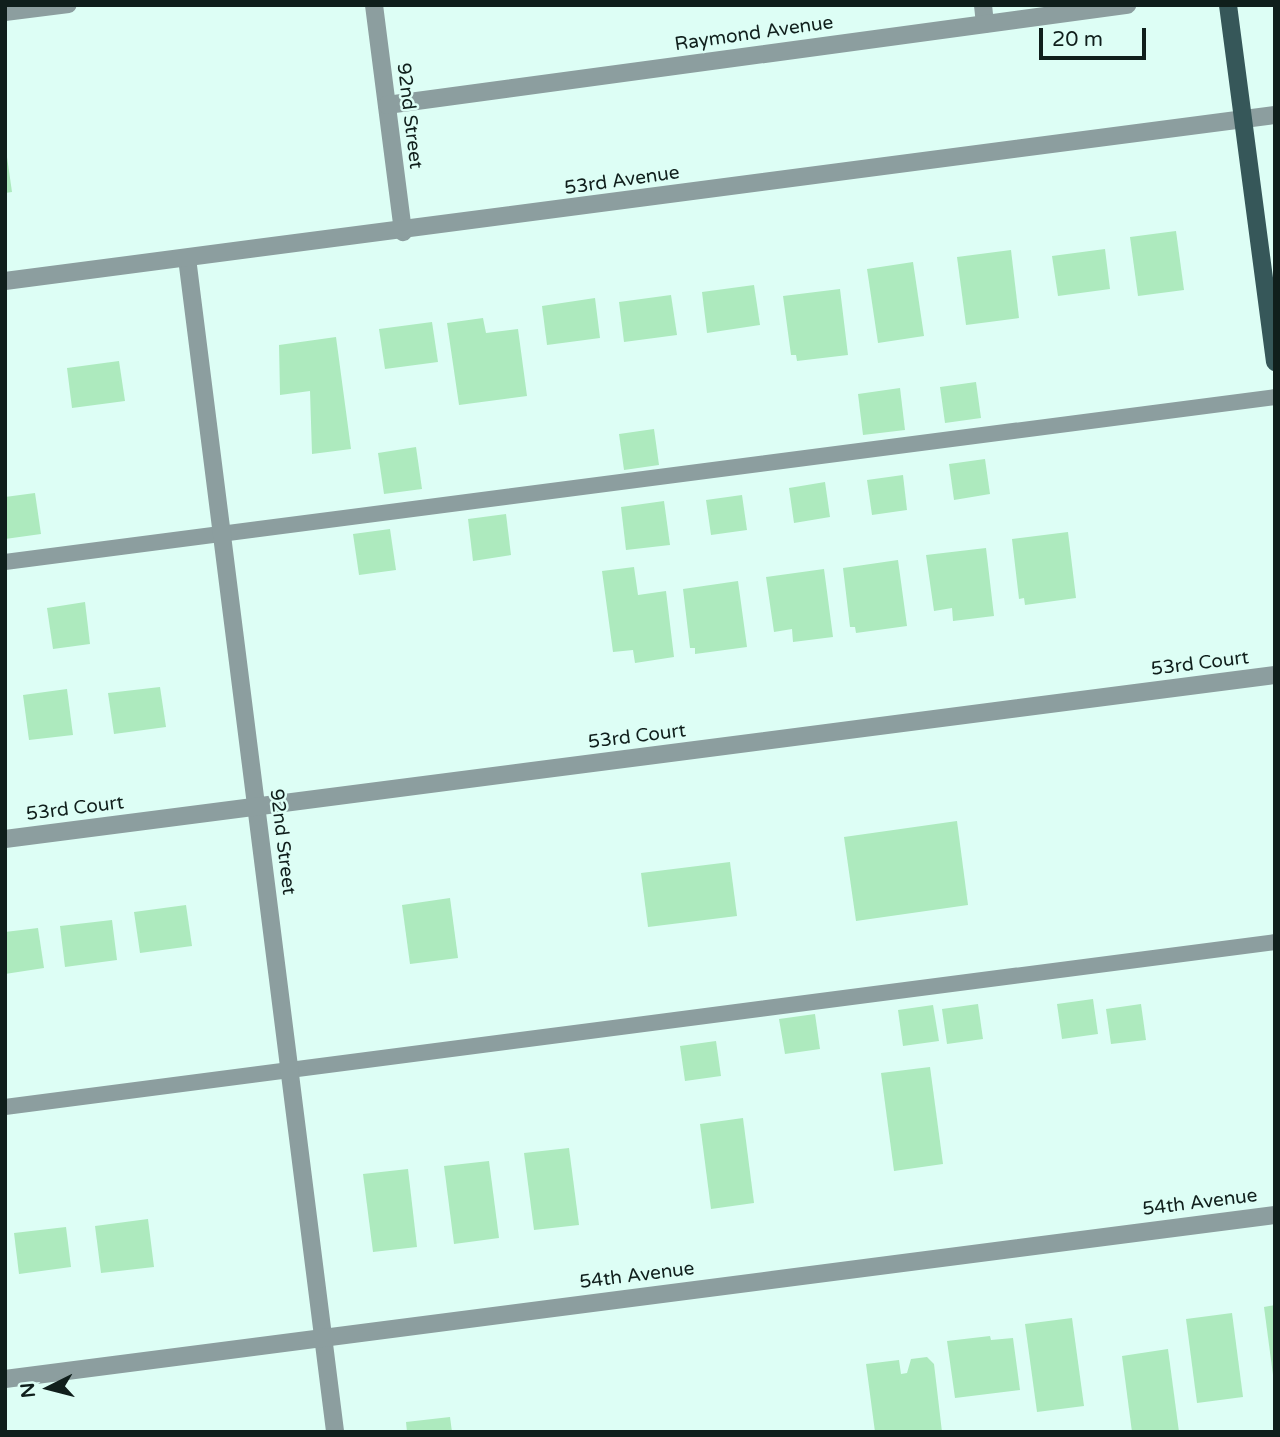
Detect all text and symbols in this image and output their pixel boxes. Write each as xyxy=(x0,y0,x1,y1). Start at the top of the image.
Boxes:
street label: Raymond Avenue xyxy=(673,12,835,56)
scale bar xyxy=(1042,14,1149,58)
text: 20 m xyxy=(1052,27,1103,52)
street label: 92nd Street xyxy=(391,62,427,170)
street label: 53rd Avenue xyxy=(563,162,681,200)
street label: 53rd Court xyxy=(1150,647,1250,681)
street label: 53rd Court xyxy=(587,720,687,754)
street label: 92nd Street xyxy=(264,788,300,896)
street label: 53rd Court xyxy=(25,792,125,826)
street label: 54th Avenue xyxy=(1141,1185,1259,1221)
street label: 54th Avenue xyxy=(578,1258,696,1294)
north arrow xyxy=(14,1353,84,1423)
text: N xyxy=(16,1381,40,1399)

